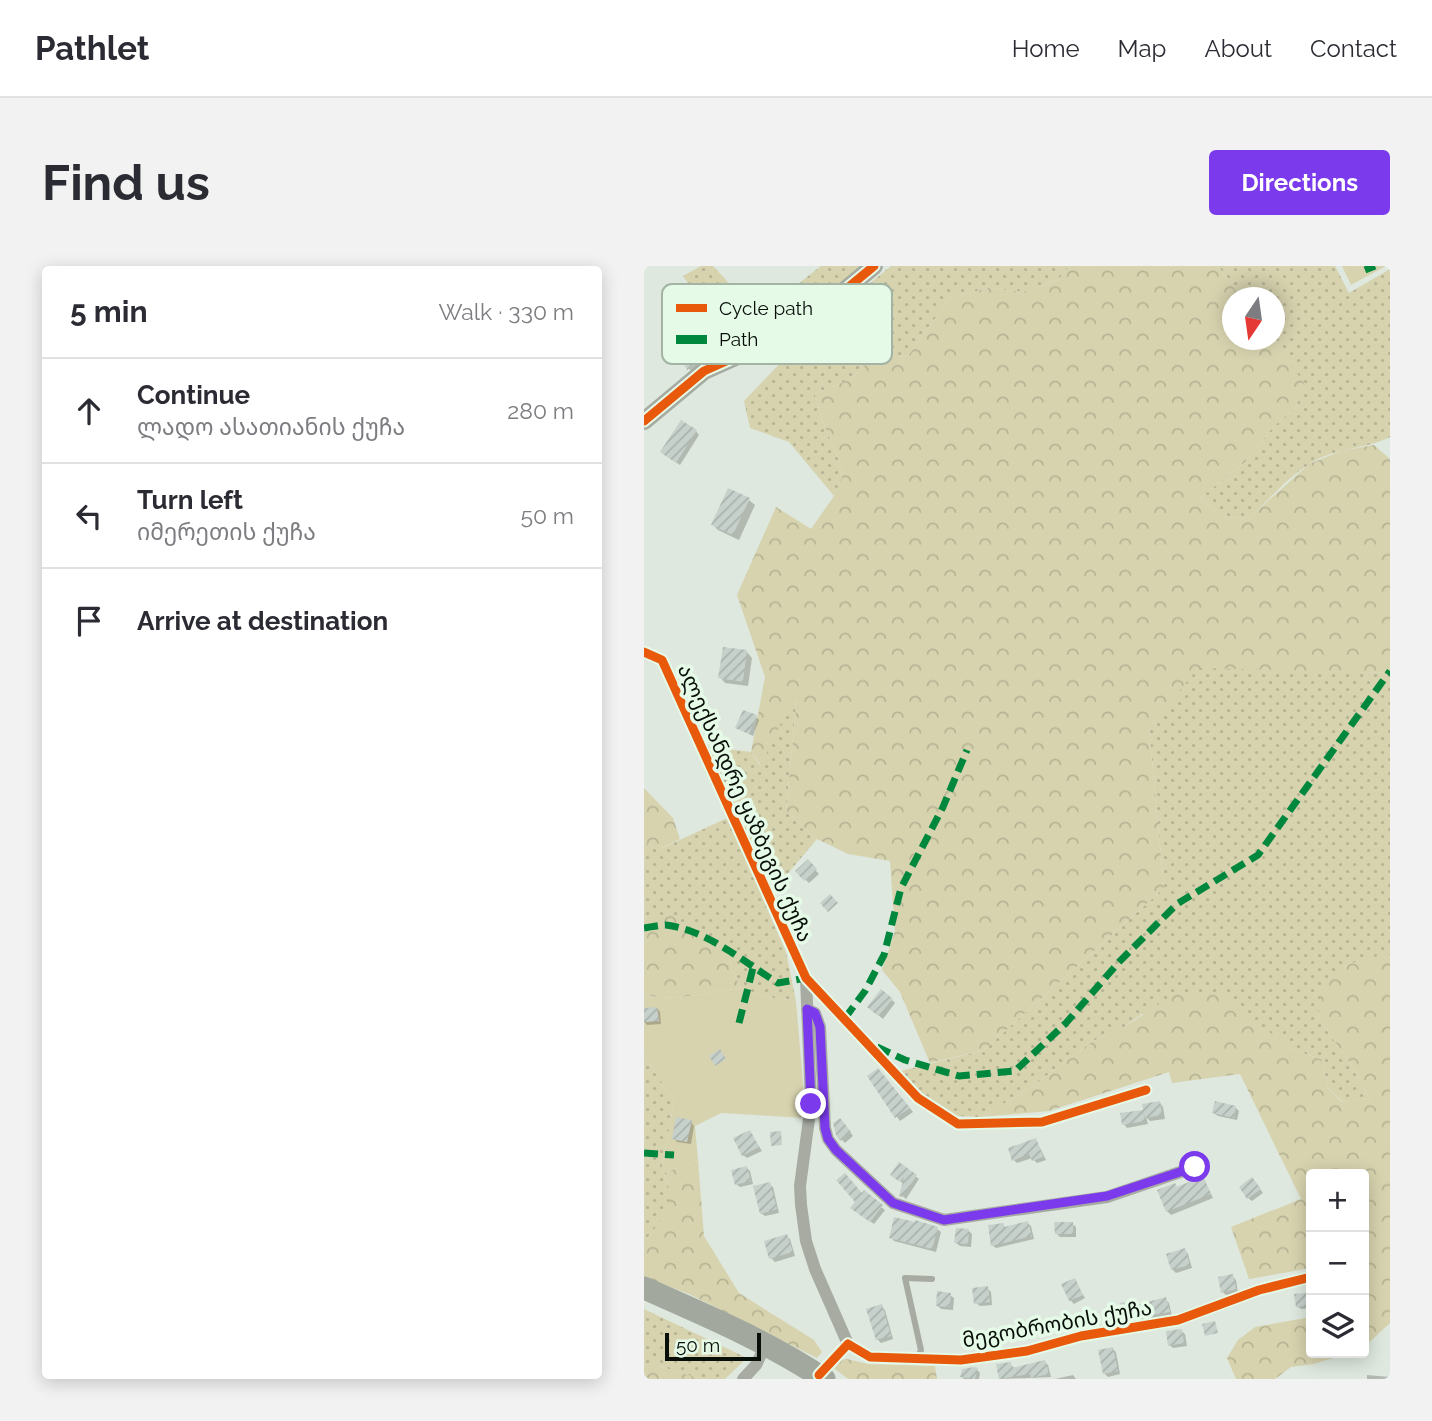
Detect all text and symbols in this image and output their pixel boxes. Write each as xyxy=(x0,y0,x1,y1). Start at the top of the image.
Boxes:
text: Pathlet xyxy=(35,29,149,68)
text: Home xyxy=(1012,34,1080,63)
text: Map xyxy=(1118,34,1166,63)
text: About xyxy=(1204,34,1272,63)
text: Contact xyxy=(1310,34,1397,63)
button: Directions xyxy=(1209,150,1390,215)
text: Find us xyxy=(42,154,210,211)
legend xyxy=(662,284,892,364)
north arrow xyxy=(1222,287,1285,350)
text: 5 min xyxy=(70,294,148,329)
text: Cycle path xyxy=(719,297,813,319)
text: Walk · 330 m xyxy=(438,298,574,325)
text: Path xyxy=(719,328,758,350)
text: Continue xyxy=(137,380,250,410)
icon: ahead xyxy=(70,392,108,430)
text: 280 m xyxy=(507,397,574,424)
text: ლადო ასათიანის ქუჩა xyxy=(137,413,405,440)
text: Turn left xyxy=(137,485,243,515)
icon: left xyxy=(70,497,108,535)
text: 50 m xyxy=(520,502,574,529)
text: იმერეთის ქუჩა xyxy=(137,518,316,545)
icon: arrive xyxy=(70,602,108,640)
text: Arrive at destination xyxy=(137,606,388,636)
street label: ალექსანდრე ყაზბეგის ქუჩა xyxy=(672,660,818,946)
route end xyxy=(795,1088,826,1119)
route start xyxy=(1179,1151,1210,1182)
map controls xyxy=(1306,1169,1369,1358)
button: + xyxy=(1306,1169,1369,1232)
button: − xyxy=(1306,1232,1369,1295)
street label: მეგობრობის ქუჩა xyxy=(960,1295,1154,1352)
button: layers xyxy=(1306,1295,1369,1358)
scale bar xyxy=(665,1330,761,1362)
text: 50 m xyxy=(676,1334,720,1356)

